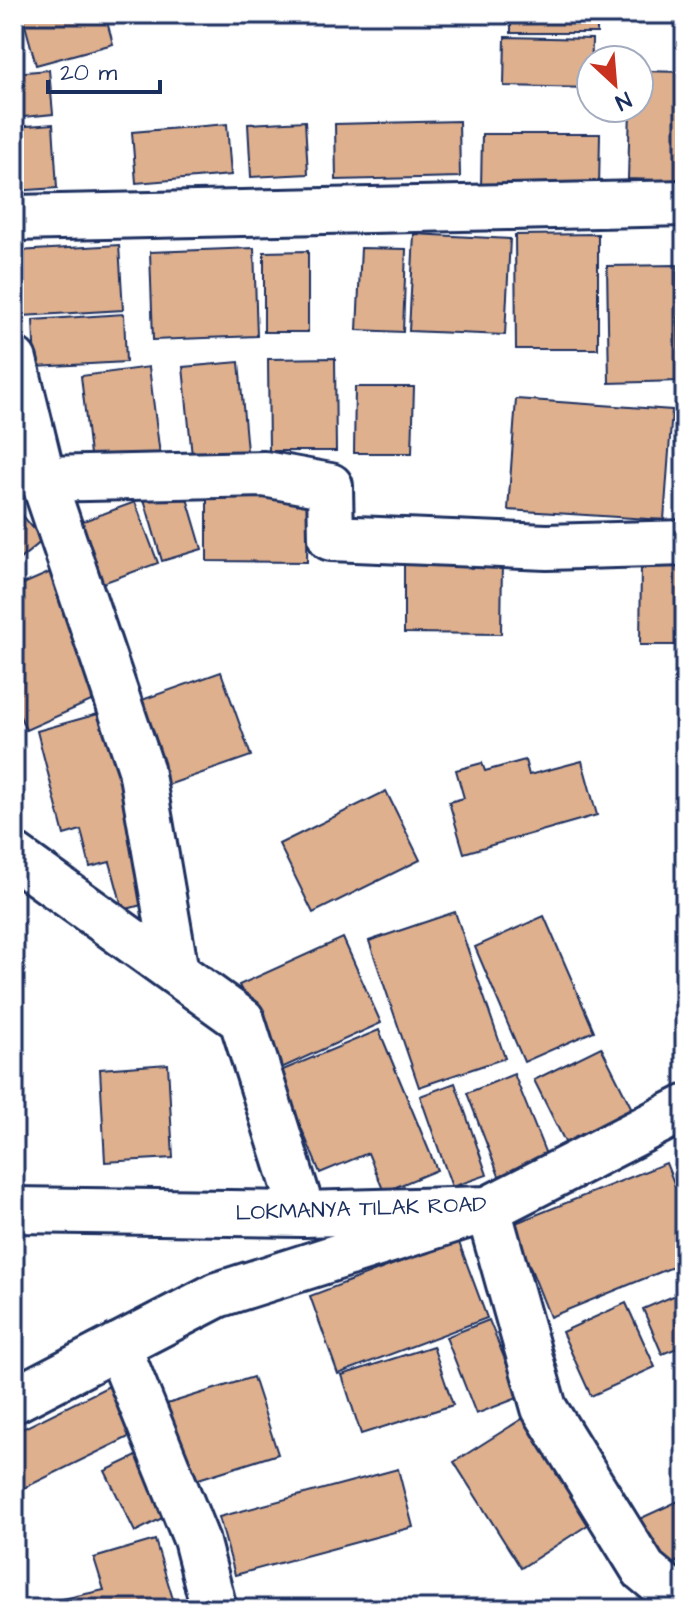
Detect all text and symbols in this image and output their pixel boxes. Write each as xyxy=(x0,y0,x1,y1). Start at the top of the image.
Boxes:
scale bar xyxy=(48,44,160,94)
north arrow xyxy=(575,44,655,124)
text: 20 m xyxy=(60,56,117,90)
text: N xyxy=(610,84,636,118)
street label: LOKMANYA TILAK ROAD xyxy=(235,1189,487,1229)

